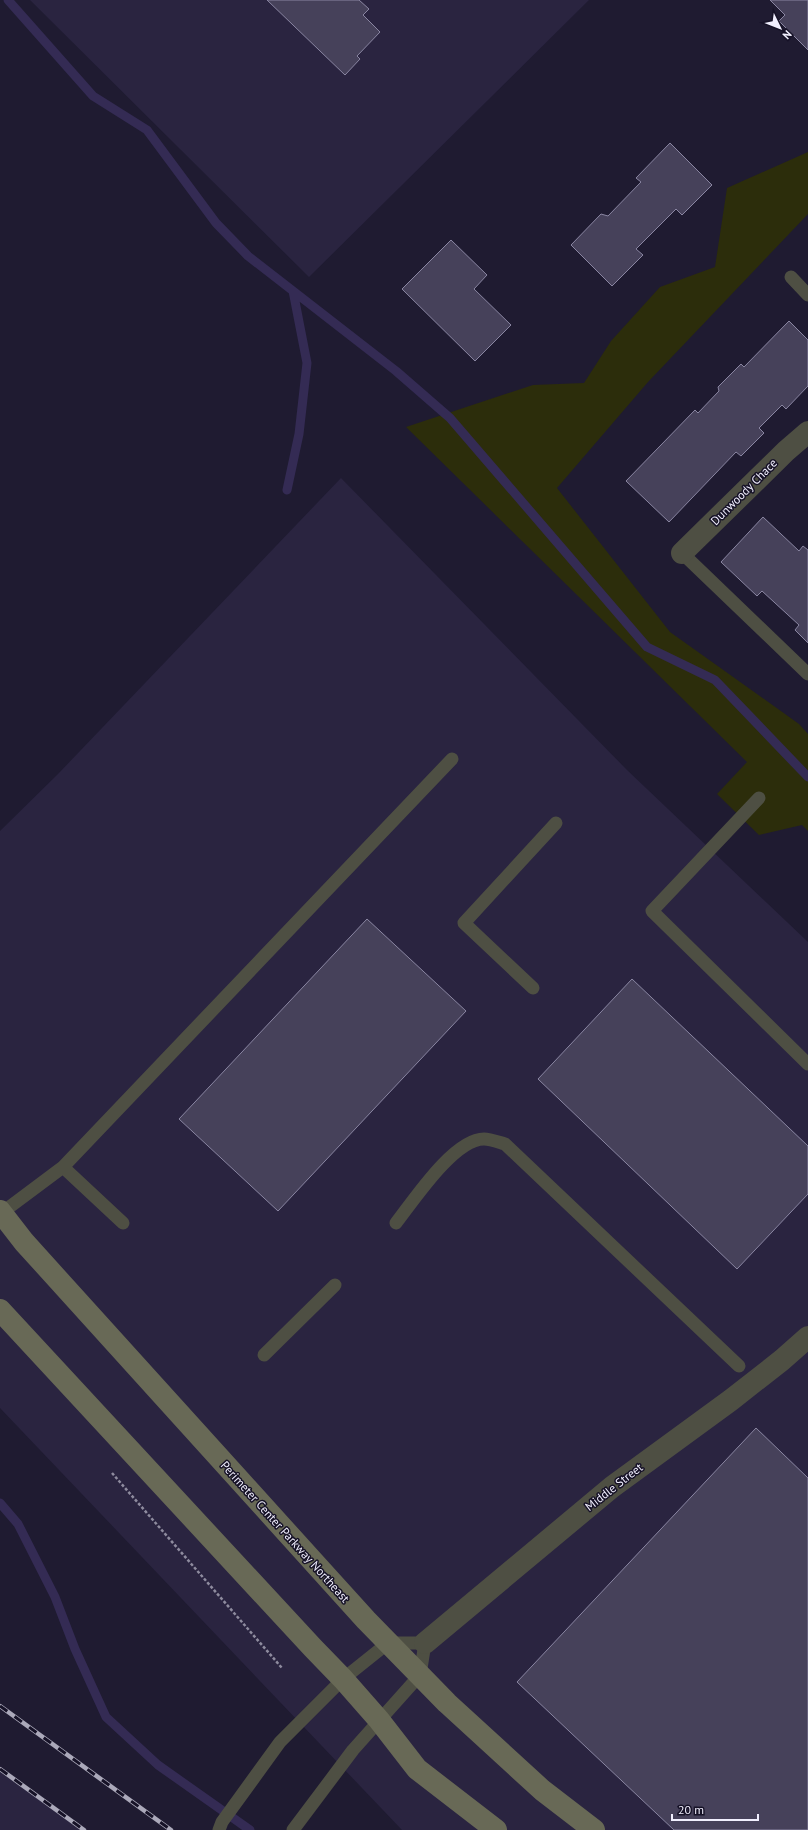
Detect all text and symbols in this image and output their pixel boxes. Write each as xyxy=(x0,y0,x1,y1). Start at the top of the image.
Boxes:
north arrow xyxy=(760,8,800,48)
text: N xyxy=(780,27,795,42)
street label: Dunwoody Chace xyxy=(707,455,780,528)
street label: Perimeter Center Parkway Northeast xyxy=(218,1458,353,1605)
street label: Middle Street xyxy=(582,1459,646,1514)
scale bar xyxy=(672,1796,758,1822)
text: 20 m xyxy=(678,1802,704,1817)

